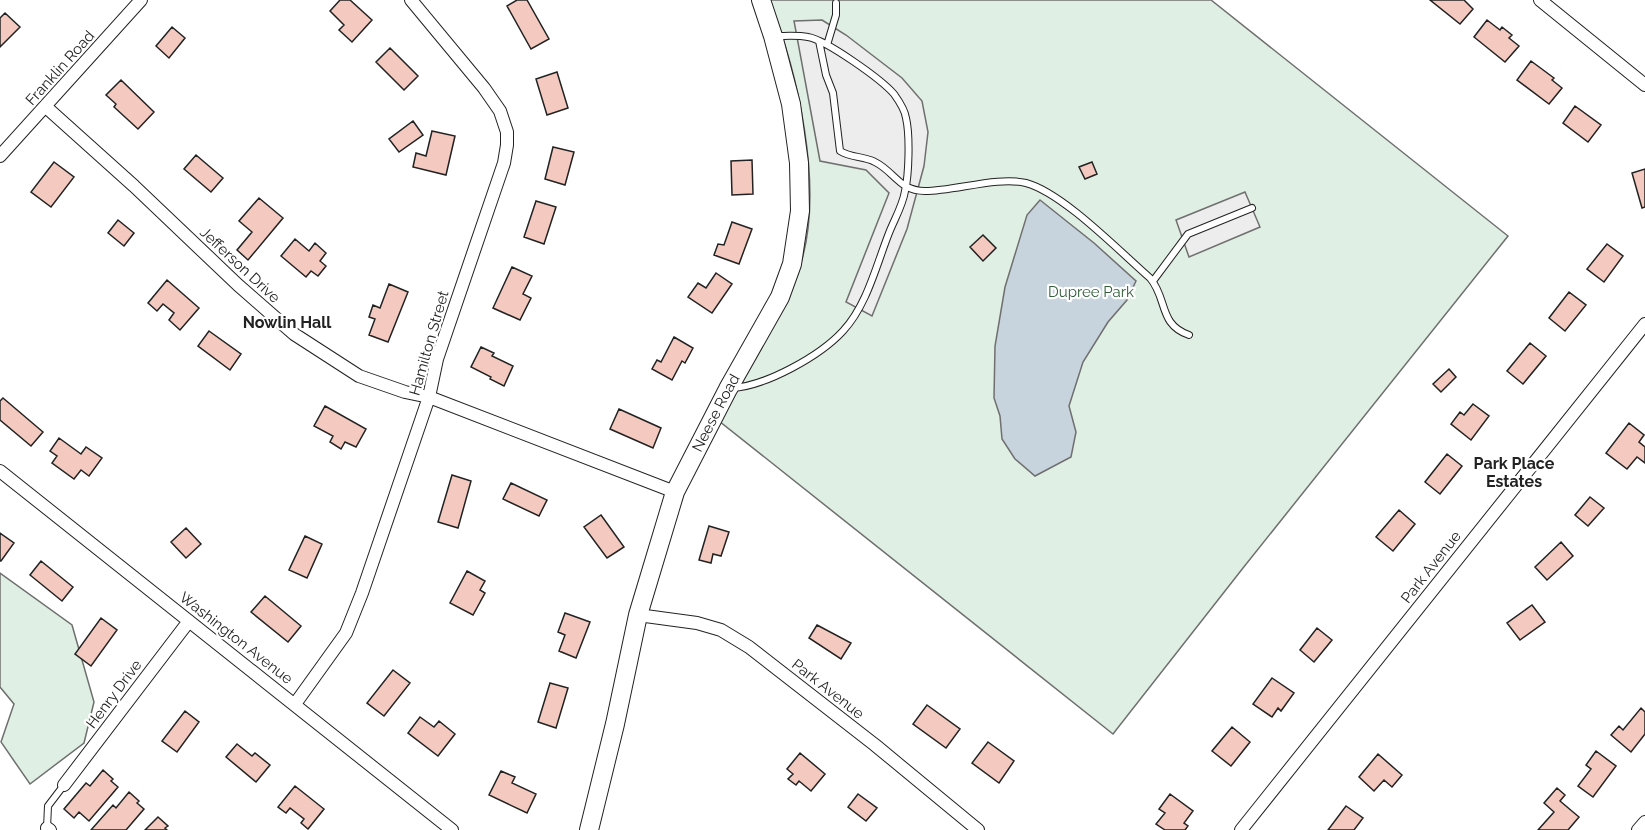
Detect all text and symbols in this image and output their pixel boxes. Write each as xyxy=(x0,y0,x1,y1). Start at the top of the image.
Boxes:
street label: Franklin Road xyxy=(22,27,98,109)
street label: Jefferson Drive xyxy=(196,223,284,307)
park label: Dupree Park xyxy=(1048,283,1134,301)
street label: Hamilton Street xyxy=(405,288,453,398)
district label: Nowlin Hall xyxy=(243,313,332,332)
street label: Neese Road xyxy=(688,371,744,455)
district label: Park Place Estates xyxy=(1474,454,1555,491)
street label: Park Avenue xyxy=(1397,527,1465,607)
street label: Washington Avenue xyxy=(176,588,296,688)
street label: Park Avenue xyxy=(788,655,868,723)
street label: Henry Drive xyxy=(82,656,146,732)

